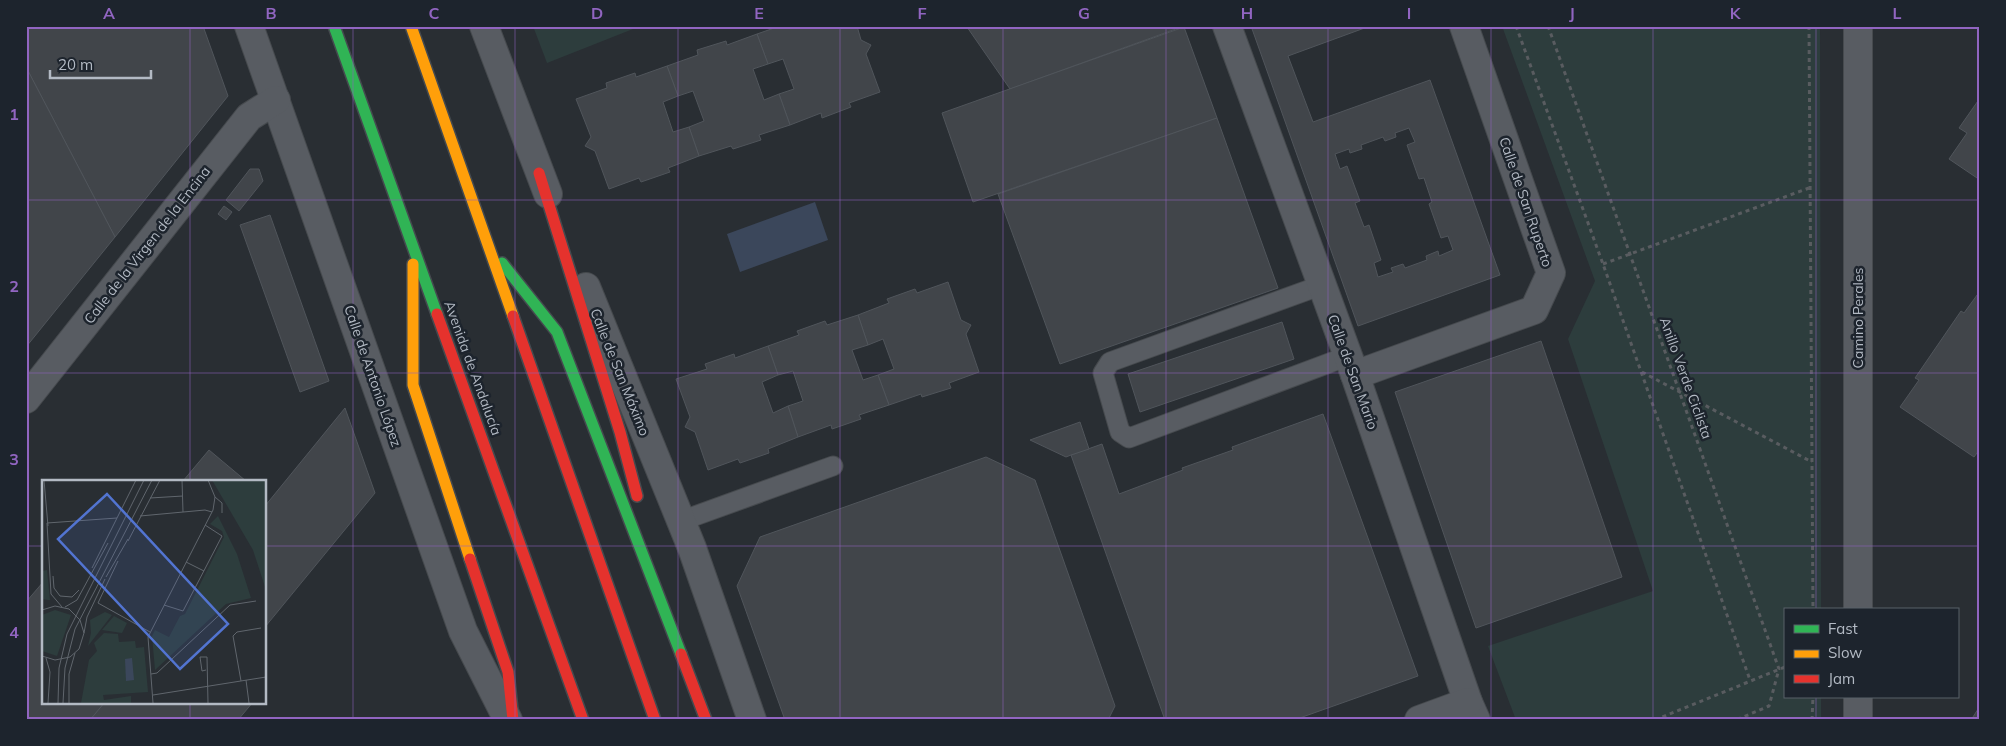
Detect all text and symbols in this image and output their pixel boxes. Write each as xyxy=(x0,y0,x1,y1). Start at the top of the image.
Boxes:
text: A xyxy=(103,3,115,23)
text: B xyxy=(265,3,277,23)
text: C xyxy=(429,3,440,23)
text: D xyxy=(591,3,603,23)
text: E xyxy=(754,3,764,23)
text: F xyxy=(917,3,927,23)
text: G xyxy=(1078,3,1090,23)
text: H xyxy=(1241,3,1253,23)
text: I xyxy=(1407,3,1411,23)
text: J xyxy=(1569,3,1575,23)
text: K xyxy=(1730,3,1742,23)
text: L xyxy=(1893,3,1902,23)
scale bar xyxy=(50,48,151,80)
text: 20 m xyxy=(58,55,93,74)
text: 1 xyxy=(9,104,19,124)
street label: Calle de San Ruperto xyxy=(1495,135,1557,269)
street label: Calle de la Virgen de la Encina xyxy=(80,163,214,327)
street label: Camino Perales xyxy=(1849,267,1867,368)
text: 2 xyxy=(9,276,19,296)
street label: Avenida de Andalucía xyxy=(440,298,506,438)
street label: Calle de Antonio López xyxy=(340,303,406,449)
street label: Calle de San Máximo xyxy=(586,306,654,438)
street label: Calle de San Mario xyxy=(1324,312,1382,432)
street label: Anillo Verde Ciclista xyxy=(1656,315,1716,441)
text: 3 xyxy=(9,449,19,469)
inset map xyxy=(42,480,266,704)
legend xyxy=(1784,608,1958,698)
text: Fast xyxy=(1828,619,1858,638)
text: 4 xyxy=(9,622,19,642)
text: Slow xyxy=(1828,643,1862,662)
text: Jam xyxy=(1828,669,1855,688)

